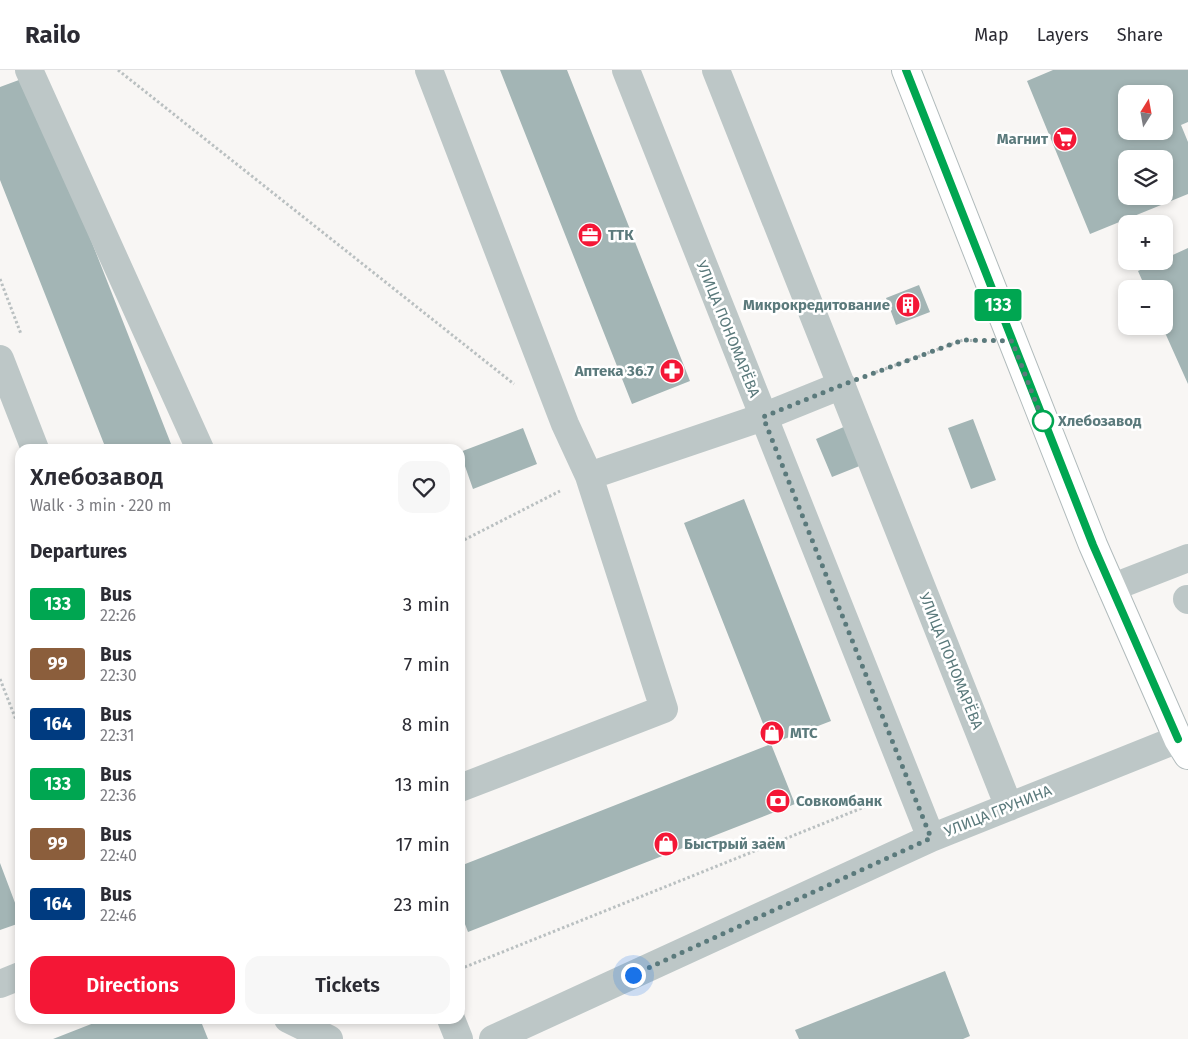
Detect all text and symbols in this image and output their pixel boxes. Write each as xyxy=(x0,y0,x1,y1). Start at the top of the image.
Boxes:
text: Railo xyxy=(25,21,81,49)
text: Map xyxy=(974,24,1009,46)
text: Layers xyxy=(1037,24,1089,46)
text: Share xyxy=(1117,24,1163,46)
north arrow xyxy=(1118,85,1172,140)
map controls xyxy=(1118,85,1173,335)
supermarket icon: Магнит xyxy=(1052,126,1078,152)
place label: Магнит xyxy=(997,130,1049,148)
button: layers xyxy=(1118,150,1173,205)
button: + xyxy=(1118,215,1173,270)
office icon: ТТК xyxy=(577,222,603,248)
place label: ТТК xyxy=(608,226,634,244)
street label: УЛИЦА ПОНОМАРЁВА xyxy=(692,258,764,400)
button: − xyxy=(1118,280,1173,335)
line badge: 133 xyxy=(969,289,1027,321)
building icon: Микрокредитование xyxy=(895,292,921,318)
text: 133 xyxy=(984,294,1012,316)
place label: Микрокредитование xyxy=(743,296,890,314)
pharmacy icon: Аптека 36.7 xyxy=(659,358,685,384)
place label: Аптека 36.7 xyxy=(574,362,654,380)
marker: Хлебозавод xyxy=(1032,410,1054,432)
place label: Хлебозавод xyxy=(1057,412,1142,430)
button: heart xyxy=(398,461,450,513)
text: Хлебозавод xyxy=(30,463,163,491)
text: Walk · 3 min · 220 m xyxy=(30,496,171,515)
text: Departures xyxy=(30,540,127,563)
text: Bus xyxy=(100,583,132,606)
street label: УЛИЦА ПОНОМАРЁВА xyxy=(915,590,987,732)
text: 133 xyxy=(44,593,71,615)
text: 3 min xyxy=(403,593,450,616)
text: 22:26 xyxy=(100,606,136,625)
text: Bus xyxy=(100,643,132,666)
text: 99 xyxy=(47,653,68,675)
text: 7 min xyxy=(404,653,450,676)
text: 22:30 xyxy=(100,666,137,685)
text: Bus xyxy=(100,703,132,726)
text: 164 xyxy=(43,713,72,735)
text: 8 min xyxy=(402,713,450,736)
shop icon: МТС xyxy=(759,720,785,746)
place label: МТС xyxy=(790,724,818,742)
text: 22:31 xyxy=(100,726,134,745)
text: Bus xyxy=(100,763,132,786)
text: 133 xyxy=(44,773,71,795)
text: 13 min xyxy=(394,773,450,796)
street label: УЛИЦА ГРУНИНА xyxy=(942,781,1055,841)
text: 22:36 xyxy=(100,786,136,805)
bank icon: Совкомбанк xyxy=(765,788,791,814)
place label: Совкомбанк xyxy=(796,792,883,810)
text: Bus xyxy=(100,823,132,846)
shop icon: Быстрый заём xyxy=(653,831,679,857)
text: 99 xyxy=(47,833,68,855)
text: 17 min xyxy=(396,833,450,856)
place label: Быстрый заём xyxy=(684,835,785,853)
text: 22:40 xyxy=(100,846,137,865)
text: Bus xyxy=(100,883,132,906)
text: 164 xyxy=(43,893,72,915)
text: 23 min xyxy=(393,893,450,916)
text: 22:46 xyxy=(100,906,137,925)
button: Directions xyxy=(30,956,235,1014)
button: Tickets xyxy=(245,956,450,1014)
your location xyxy=(621,963,646,988)

